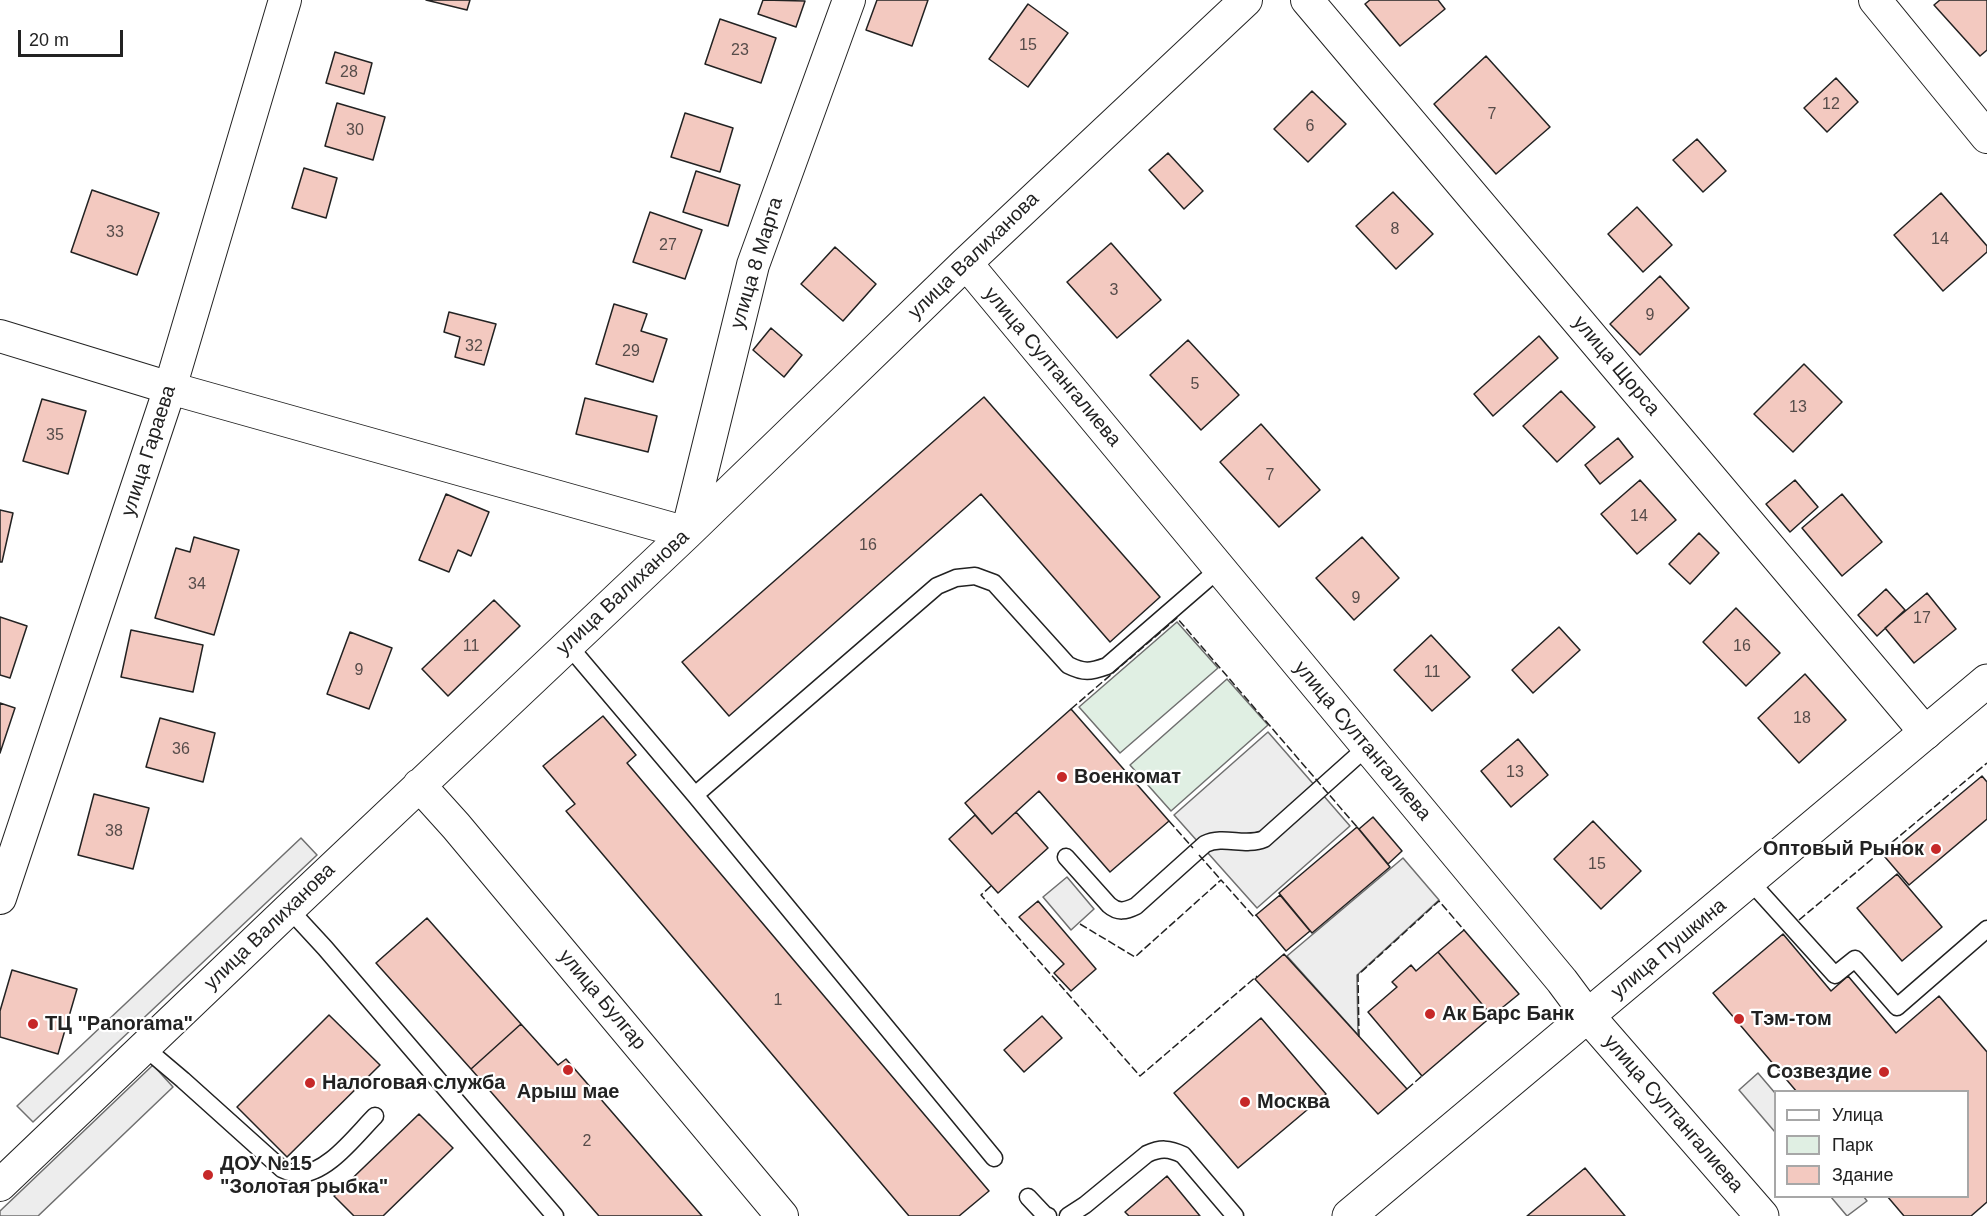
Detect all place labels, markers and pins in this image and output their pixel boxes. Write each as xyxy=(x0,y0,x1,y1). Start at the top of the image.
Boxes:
place label: Военкомат xyxy=(1074,765,1181,789)
marker: Военкомат xyxy=(1055,770,1069,784)
place label: Оптовый Рынок xyxy=(1763,837,1924,861)
marker: Оптовый Рынок xyxy=(1929,842,1943,856)
place label: Ак Барс Банк xyxy=(1442,1002,1574,1026)
marker: Ак Барс Банк xyxy=(1423,1007,1437,1021)
place label: Тэм-том xyxy=(1751,1007,1832,1031)
place label: ТЦ "Panorama" xyxy=(45,1012,193,1036)
marker: Тэм-том xyxy=(1732,1012,1746,1026)
marker: ТЦ "Panorama" xyxy=(26,1017,40,1031)
place label: Созвездие xyxy=(1766,1060,1872,1084)
marker: Арыш мае xyxy=(561,1063,575,1077)
marker: Созвездие xyxy=(1877,1065,1891,1079)
place label: Налоговая служба xyxy=(322,1071,505,1095)
marker: Налоговая служба xyxy=(303,1076,317,1090)
place label: Арыш мае xyxy=(517,1080,619,1104)
place label: Москва xyxy=(1257,1090,1330,1114)
marker: Москва xyxy=(1238,1095,1252,1109)
place label: ДОУ №15 "Золотая рыбка" xyxy=(220,1152,388,1199)
marker: ДОУ №15 "Золотая рыбка" xyxy=(201,1168,215,1182)

